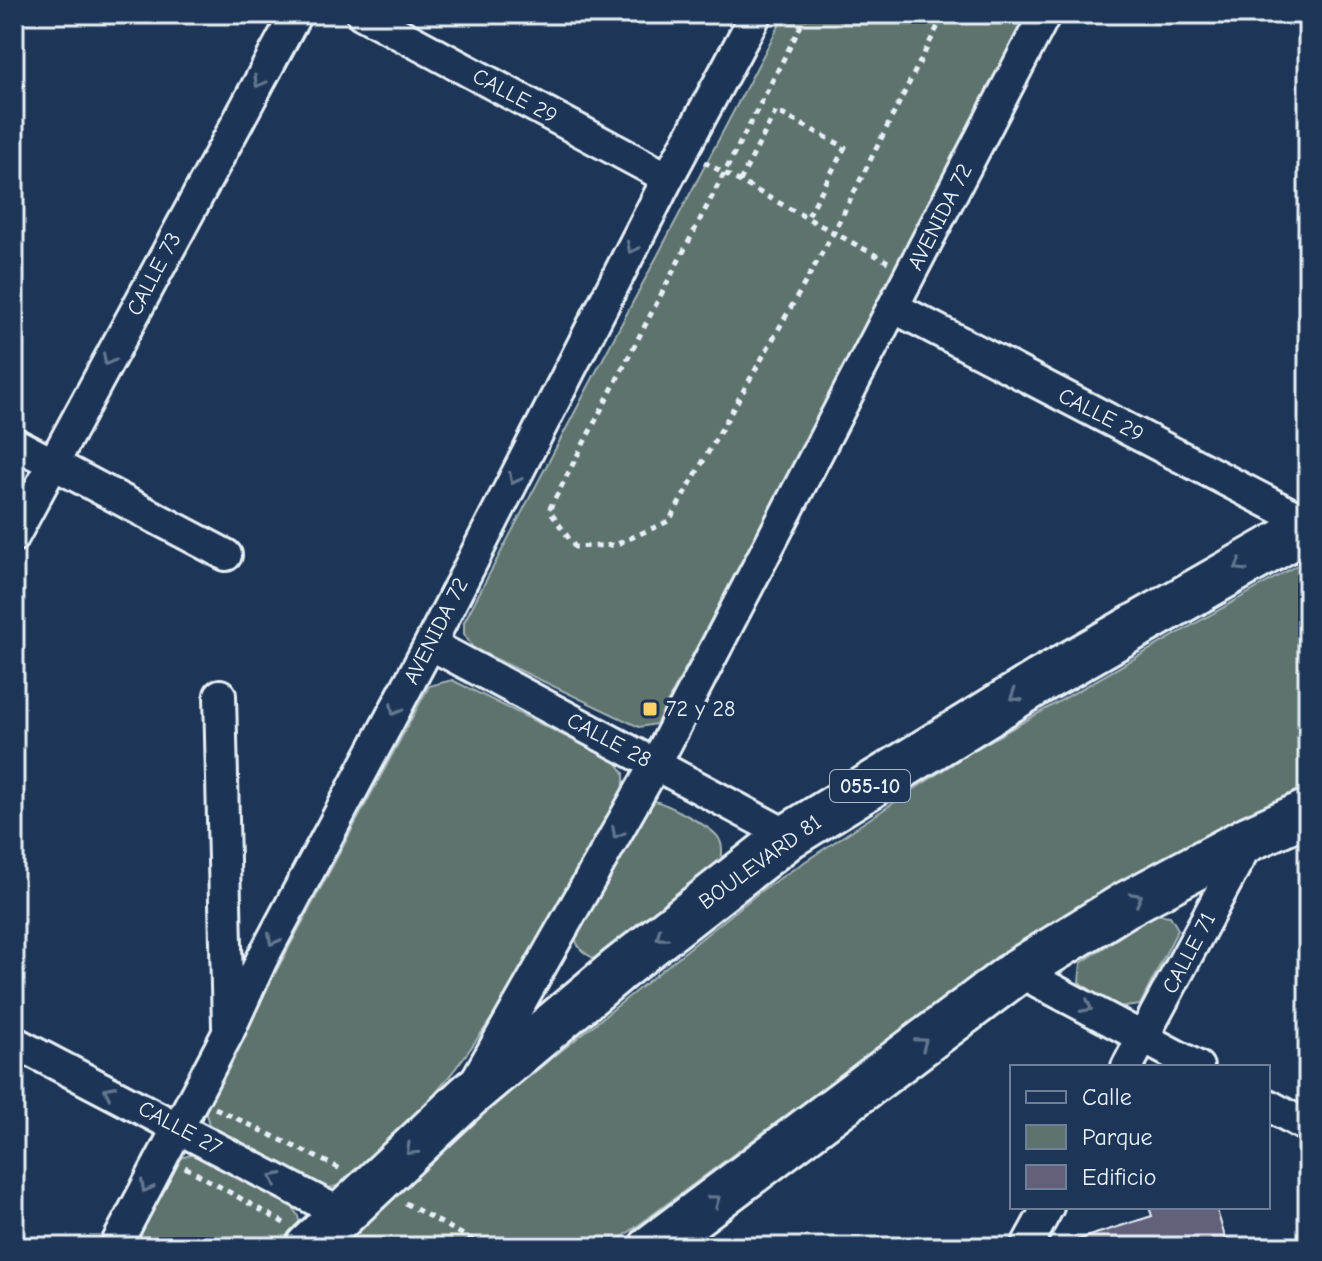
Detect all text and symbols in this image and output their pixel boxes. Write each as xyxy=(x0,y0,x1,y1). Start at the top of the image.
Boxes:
street label: CALLE 29 xyxy=(468,63,562,129)
one-way arrow xyxy=(253,74,268,89)
street label: AVENIDA 72 xyxy=(902,159,978,275)
street label: CALLE 73 xyxy=(121,228,187,320)
one-way arrow xyxy=(627,239,642,254)
one-way arrow xyxy=(103,352,118,367)
street label: CALLE 29 xyxy=(1054,383,1148,447)
one-way arrow xyxy=(508,471,524,486)
one-way arrow xyxy=(1234,556,1249,572)
street label: AVENIDA 72 xyxy=(398,573,474,689)
one-way arrow xyxy=(1009,687,1024,702)
place label: 72 y 28 xyxy=(666,696,735,722)
marker: 72 y 28 xyxy=(641,700,659,718)
one-way arrow xyxy=(389,702,404,717)
street label: CALLE 28 xyxy=(562,707,656,773)
road number: 055-10 xyxy=(830,770,910,802)
street label: BOULEVARD 81 xyxy=(694,809,826,915)
one-way arrow xyxy=(611,824,626,839)
one-way arrow xyxy=(1129,893,1144,908)
street label: CALLE 71 xyxy=(1157,908,1221,998)
one-way arrow xyxy=(655,926,670,940)
one-way arrow xyxy=(267,931,282,946)
one-way arrow xyxy=(1079,998,1093,1013)
one-way arrow xyxy=(913,1039,928,1053)
legend xyxy=(1010,1065,1270,1209)
text: Calle xyxy=(1082,1083,1132,1111)
one-way arrow xyxy=(103,1085,117,1101)
street label: CALLE 27 xyxy=(134,1095,227,1161)
text: Parque xyxy=(1082,1123,1153,1151)
one-way arrow xyxy=(406,1141,421,1155)
text: Edificio xyxy=(1082,1163,1157,1191)
one-way arrow xyxy=(269,1173,284,1188)
one-way arrow xyxy=(141,1179,156,1193)
one-way arrow xyxy=(706,1195,720,1210)

